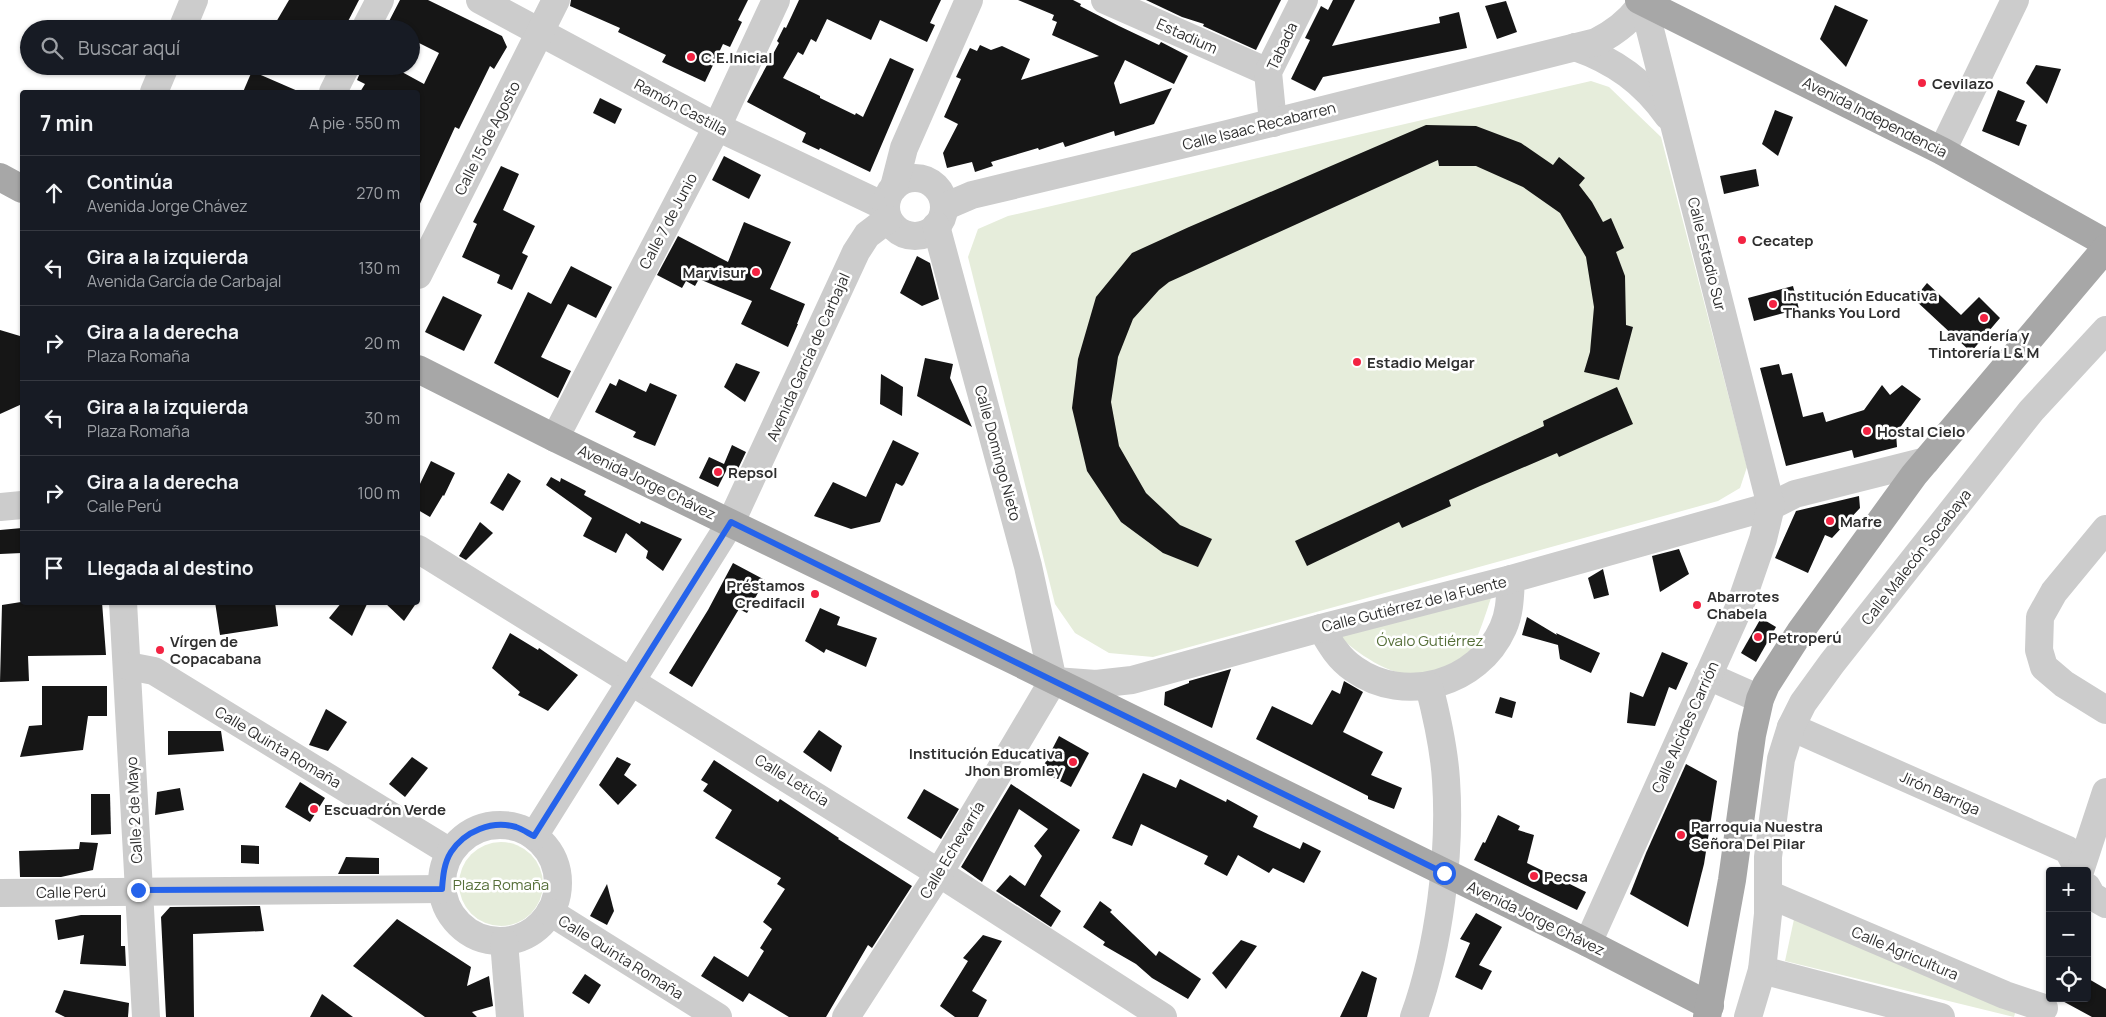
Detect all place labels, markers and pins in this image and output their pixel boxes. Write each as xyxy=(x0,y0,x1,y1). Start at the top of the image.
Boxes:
place label: C.E.Inicial xyxy=(701,47,772,68)
marker: C.E.Inicial xyxy=(685,51,697,63)
place label: Cevilazo xyxy=(1932,73,1994,94)
marker: Cevilazo xyxy=(1916,77,1928,89)
place label: Cecatep xyxy=(1752,230,1813,251)
marker: Cecatep xyxy=(1736,234,1748,246)
place label: Marvisur xyxy=(683,262,746,283)
marker: Marvisur xyxy=(750,266,762,278)
place label: Institución Educativa Thanks You Lord xyxy=(1783,285,1937,323)
marker: Institución Educativa Thanks You Lord xyxy=(1767,298,1779,310)
marker: Lavandería y Tintorería L & M xyxy=(1978,312,1990,324)
place label: Lavandería y Tintorería L & M xyxy=(1929,325,2039,363)
place label: Estadio Melgar xyxy=(1367,352,1475,373)
marker: Estadio Melgar xyxy=(1351,356,1363,368)
place label: Hostal Cielo xyxy=(1877,421,1965,442)
marker: Hostal Cielo xyxy=(1861,425,1873,437)
place label: Repsol xyxy=(728,462,777,483)
marker: Repsol xyxy=(712,466,724,478)
place label: Mafre xyxy=(1840,511,1882,532)
marker: Mafre xyxy=(1824,515,1836,527)
place label: Préstamos Credifacil xyxy=(727,575,805,613)
place label: Abarrotes Chabela xyxy=(1707,586,1779,624)
marker: Préstamos Credifacil xyxy=(809,588,821,600)
marker: Abarrotes Chabela xyxy=(1691,599,1703,611)
place label: Petroperú xyxy=(1768,627,1842,648)
place label: Vírgen de Copacabana xyxy=(170,631,261,669)
marker: Petroperú xyxy=(1752,631,1764,643)
marker: Vírgen de Copacabana xyxy=(154,644,166,656)
place label: Institución Educativa Jhon Bromley xyxy=(909,743,1064,781)
marker: Institución Educativa Jhon Bromley xyxy=(1067,756,1079,768)
place label: Escuadrón Verde xyxy=(324,799,446,820)
marker: Escuadrón Verde xyxy=(308,803,320,815)
place label: Parroquia Nuestra Señora Del Pilar xyxy=(1691,816,1823,854)
marker: Parroquia Nuestra Señora Del Pilar xyxy=(1675,829,1687,841)
place label: Pecsa xyxy=(1544,866,1588,887)
marker: Pecsa xyxy=(1528,870,1540,882)

